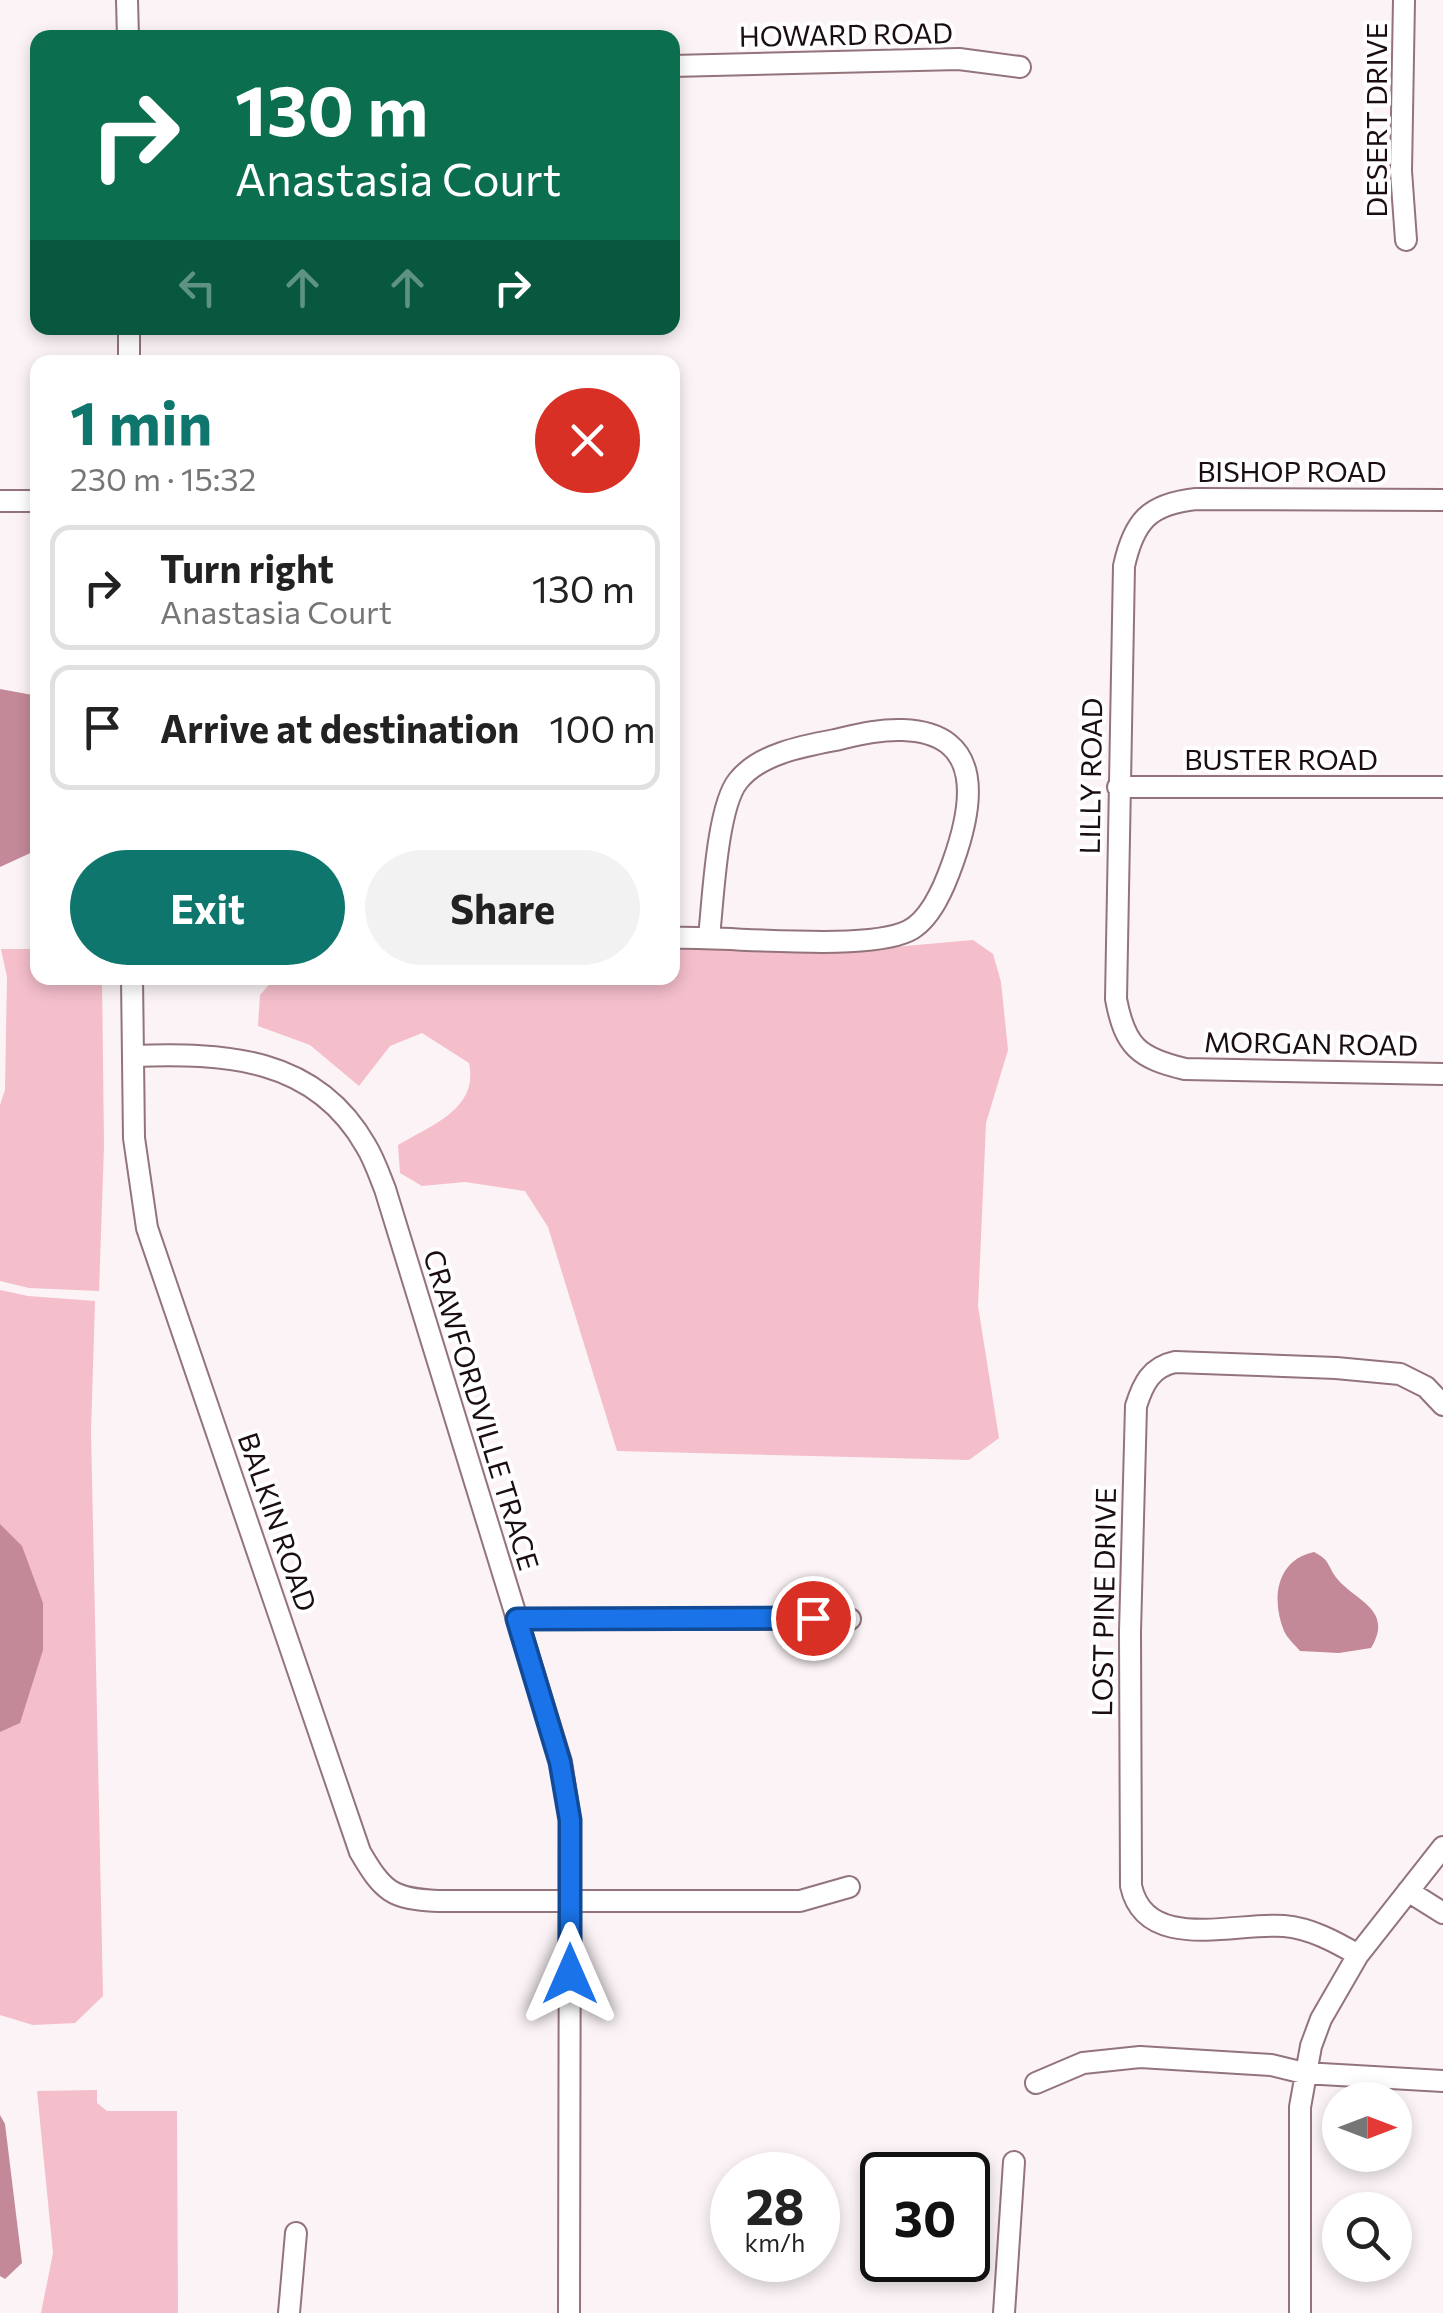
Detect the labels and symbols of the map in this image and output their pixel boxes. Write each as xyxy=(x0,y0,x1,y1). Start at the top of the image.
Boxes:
street label: HOWARD ROAD xyxy=(739,15,953,53)
street label: DESERT DRIVE xyxy=(1359,23,1393,217)
street label: BISHOP ROAD xyxy=(1197,454,1387,488)
street label: LILLY ROAD xyxy=(1072,697,1108,855)
street label: BUSTER ROAD xyxy=(1184,742,1378,776)
street label: MORGAN ROAD xyxy=(1204,1024,1418,1062)
street label: CRAWFORDVILLE TRACE xyxy=(417,1245,547,1574)
street label: BALKIN ROAD xyxy=(231,1428,324,1615)
street label: LOST PINE DRIVE xyxy=(1084,1487,1122,1717)
pin xyxy=(771,1576,856,1661)
position arrow xyxy=(518,1922,622,2026)
north arrow xyxy=(1322,2082,1412,2172)
speed limit sign: 30 xyxy=(860,2152,990,2282)

